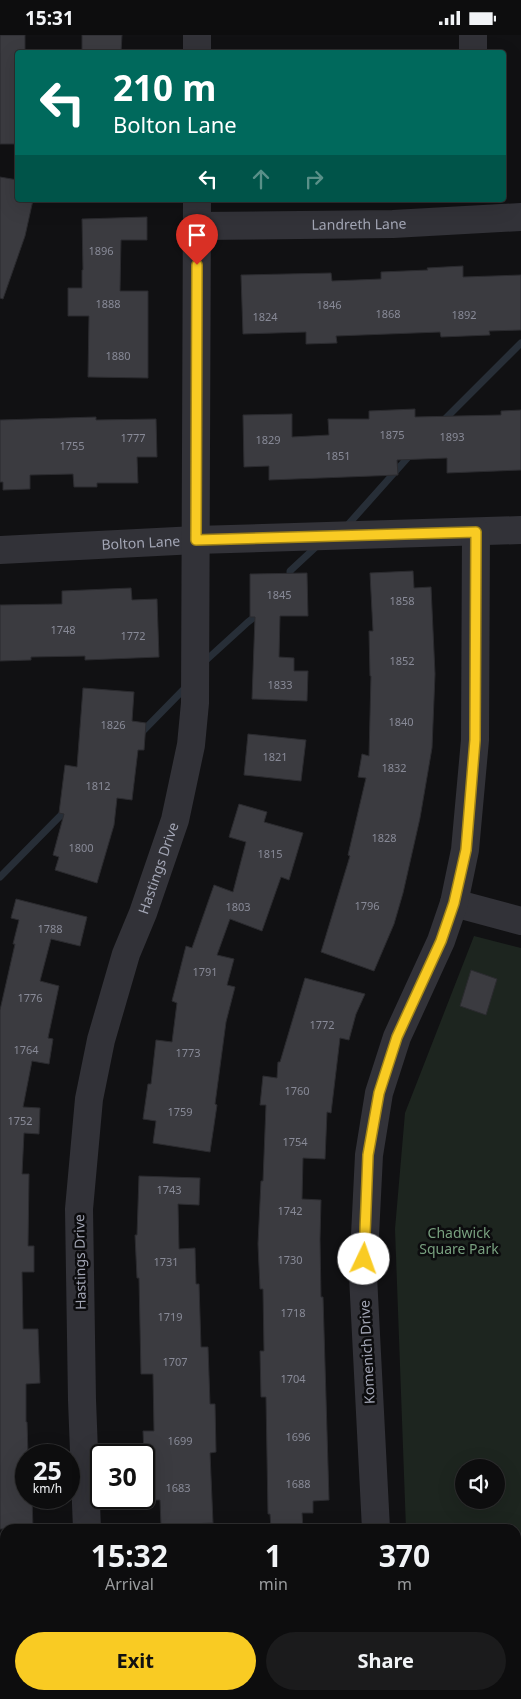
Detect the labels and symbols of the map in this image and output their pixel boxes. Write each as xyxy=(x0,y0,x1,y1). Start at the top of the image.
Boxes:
street label: Landreth Lane xyxy=(311,213,407,234)
pin xyxy=(176,214,218,265)
house number: 1896 xyxy=(88,243,114,258)
house number: 1888 xyxy=(95,296,121,311)
house number: 1846 xyxy=(316,297,342,312)
house number: 1868 xyxy=(375,306,401,321)
house number: 1892 xyxy=(451,307,477,322)
house number: 1824 xyxy=(252,309,278,324)
house number: 1880 xyxy=(105,348,131,363)
house number: 1875 xyxy=(379,427,405,442)
house number: 1893 xyxy=(439,429,465,444)
house number: 1777 xyxy=(120,430,146,445)
house number: 1829 xyxy=(255,432,281,447)
house number: 1755 xyxy=(59,438,85,453)
house number: 1851 xyxy=(325,448,351,463)
street label: Bolton Lane xyxy=(101,531,181,554)
house number: 1845 xyxy=(266,587,292,602)
house number: 1858 xyxy=(389,593,415,608)
house number: 1748 xyxy=(50,622,76,637)
house number: 1772 xyxy=(120,628,146,643)
house number: 1852 xyxy=(389,653,415,668)
house number: 1833 xyxy=(267,677,293,692)
house number: 1840 xyxy=(388,714,414,729)
house number: 1826 xyxy=(100,717,126,732)
house number: 1821 xyxy=(262,749,288,764)
house number: 1832 xyxy=(381,760,407,775)
house number: 1812 xyxy=(85,778,111,793)
street label: Hastings Drive xyxy=(133,820,183,917)
house number: 1828 xyxy=(371,830,397,845)
house number: 1800 xyxy=(68,840,94,855)
house number: 1815 xyxy=(257,846,283,861)
house number: 1796 xyxy=(354,898,380,913)
house number: 1803 xyxy=(225,899,251,914)
house number: 1788 xyxy=(37,921,63,936)
house number: 1791 xyxy=(192,964,218,979)
house number: 1776 xyxy=(17,990,43,1005)
house number: 1772 xyxy=(309,1017,335,1032)
house number: 1764 xyxy=(13,1042,39,1057)
house number: 1773 xyxy=(175,1045,201,1060)
house number: 1760 xyxy=(284,1083,310,1098)
house number: 1759 xyxy=(167,1104,193,1119)
house number: 1752 xyxy=(7,1113,33,1128)
house number: 1754 xyxy=(282,1134,308,1149)
house number: 1743 xyxy=(156,1182,182,1197)
house number: 1742 xyxy=(277,1203,303,1218)
street label: Hastings Drive xyxy=(69,1214,90,1310)
park label: Chadwick Square Park xyxy=(419,1223,499,1258)
position arrow xyxy=(337,1232,389,1284)
house number: 1730 xyxy=(277,1252,303,1267)
house number: 1731 xyxy=(153,1254,179,1269)
street label: Komenich Drive xyxy=(354,1299,379,1404)
house number: 1718 xyxy=(280,1305,306,1320)
house number: 1719 xyxy=(157,1309,183,1324)
house number: 1707 xyxy=(162,1354,188,1369)
house number: 1704 xyxy=(280,1371,306,1386)
house number: 1696 xyxy=(285,1429,311,1444)
house number: 1699 xyxy=(167,1433,193,1448)
speed limit sign: 30 xyxy=(90,1444,155,1509)
house number: 1688 xyxy=(285,1476,311,1491)
house number: 1683 xyxy=(165,1480,191,1495)

